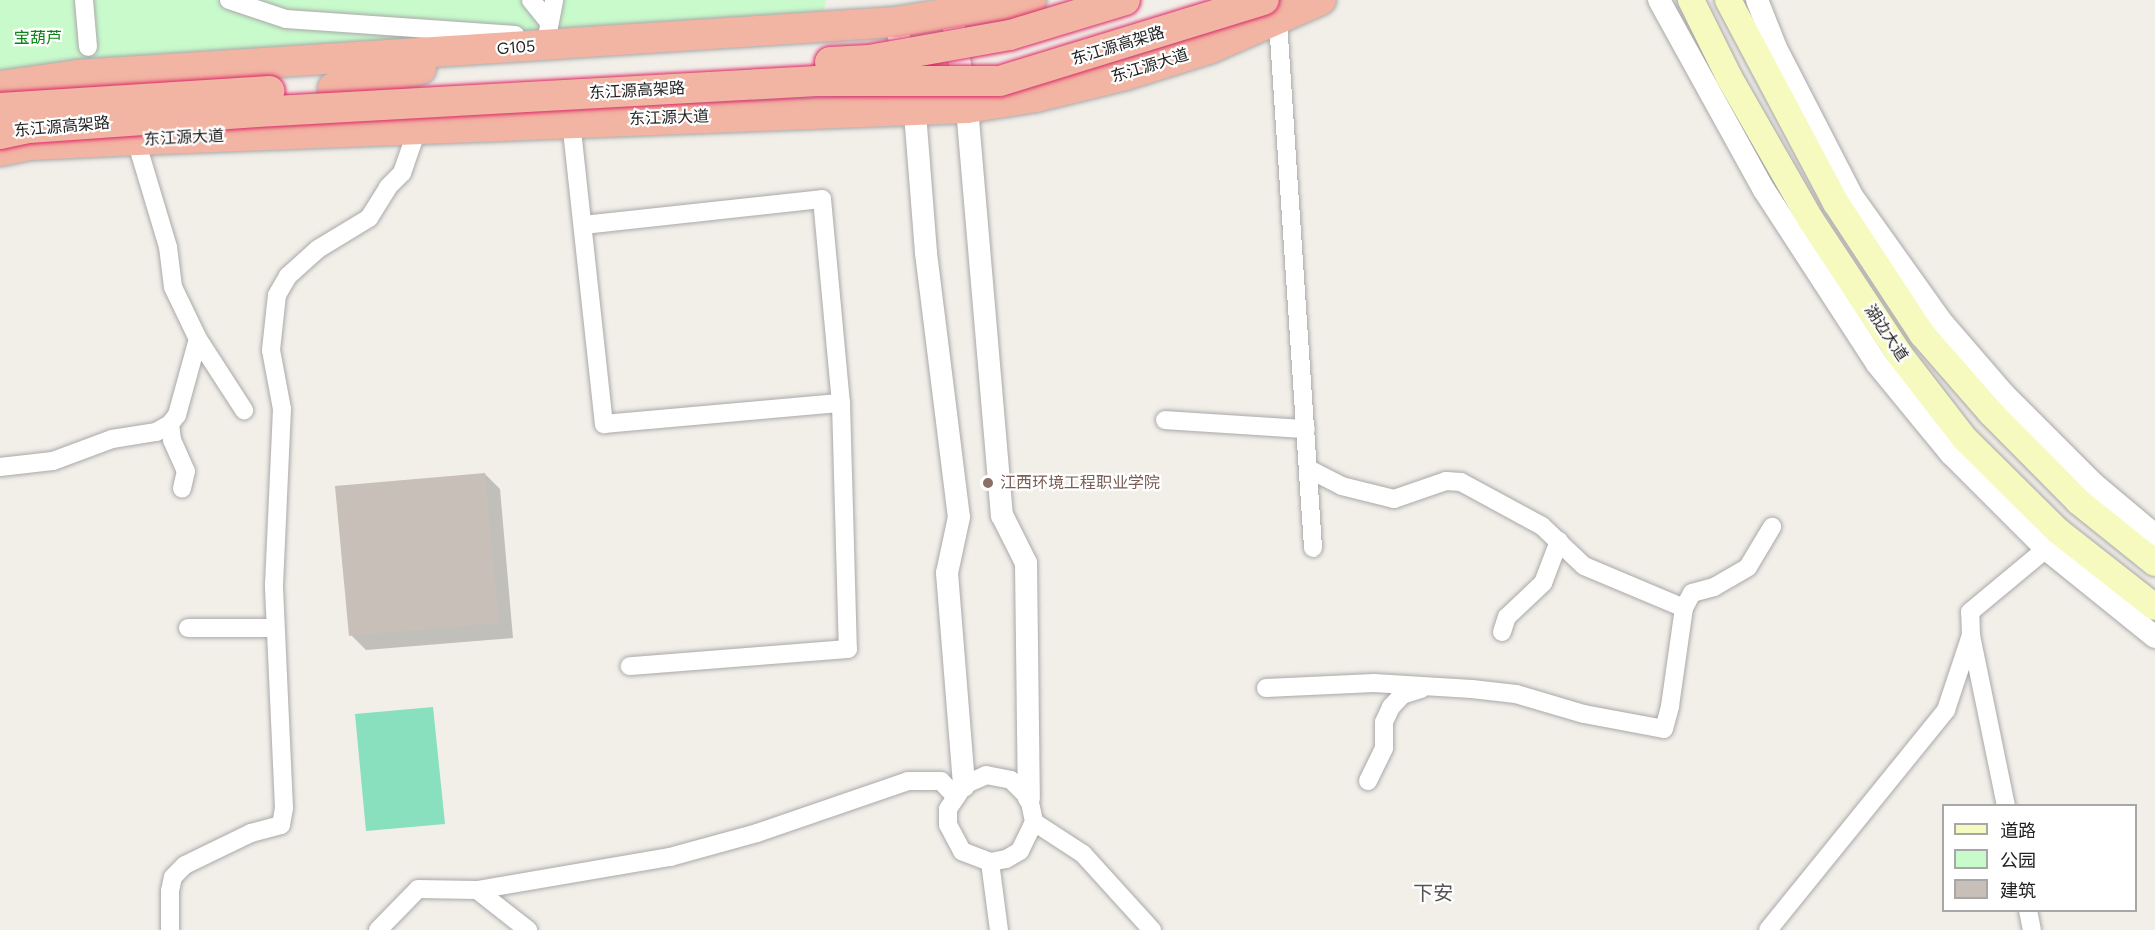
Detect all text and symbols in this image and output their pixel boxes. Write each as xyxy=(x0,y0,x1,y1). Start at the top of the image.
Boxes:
street label: 东江源高架路 xyxy=(1069,23,1167,69)
park label: 宝葫芦 xyxy=(14,28,62,48)
street label: G105 xyxy=(496,37,536,59)
street label: 东江源大道 xyxy=(1109,45,1191,87)
street label: 东江源高架路 xyxy=(589,79,685,103)
street label: 东江源大道 xyxy=(629,107,709,129)
street label: 东江源高架路 xyxy=(13,113,111,141)
street label: 东江源大道 xyxy=(144,126,224,150)
street label: 湖边大道 xyxy=(1860,301,1912,365)
place label: 江西环境工程职业学院 xyxy=(1000,473,1160,493)
marker: 江西环境工程职业学院 xyxy=(981,476,995,490)
legend xyxy=(1942,804,2137,912)
text: 道路 xyxy=(2000,820,2036,842)
text: 公园 xyxy=(2000,850,2036,872)
text: 建筑 xyxy=(2000,880,2036,902)
district label: 下安 xyxy=(1413,881,1453,905)

